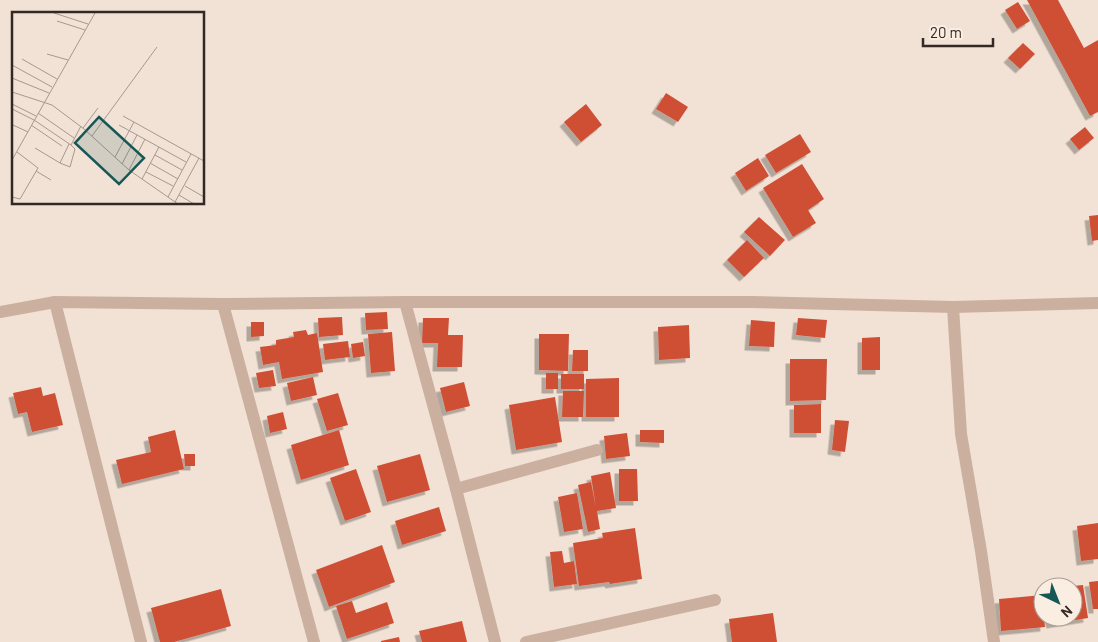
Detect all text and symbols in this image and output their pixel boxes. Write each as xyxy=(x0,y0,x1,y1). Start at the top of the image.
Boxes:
inset map xyxy=(12,12,205,205)
scale bar xyxy=(923,15,993,47)
text: 20 m xyxy=(930,23,962,41)
north arrow xyxy=(1033,577,1083,627)
text: N xyxy=(1058,602,1076,621)

